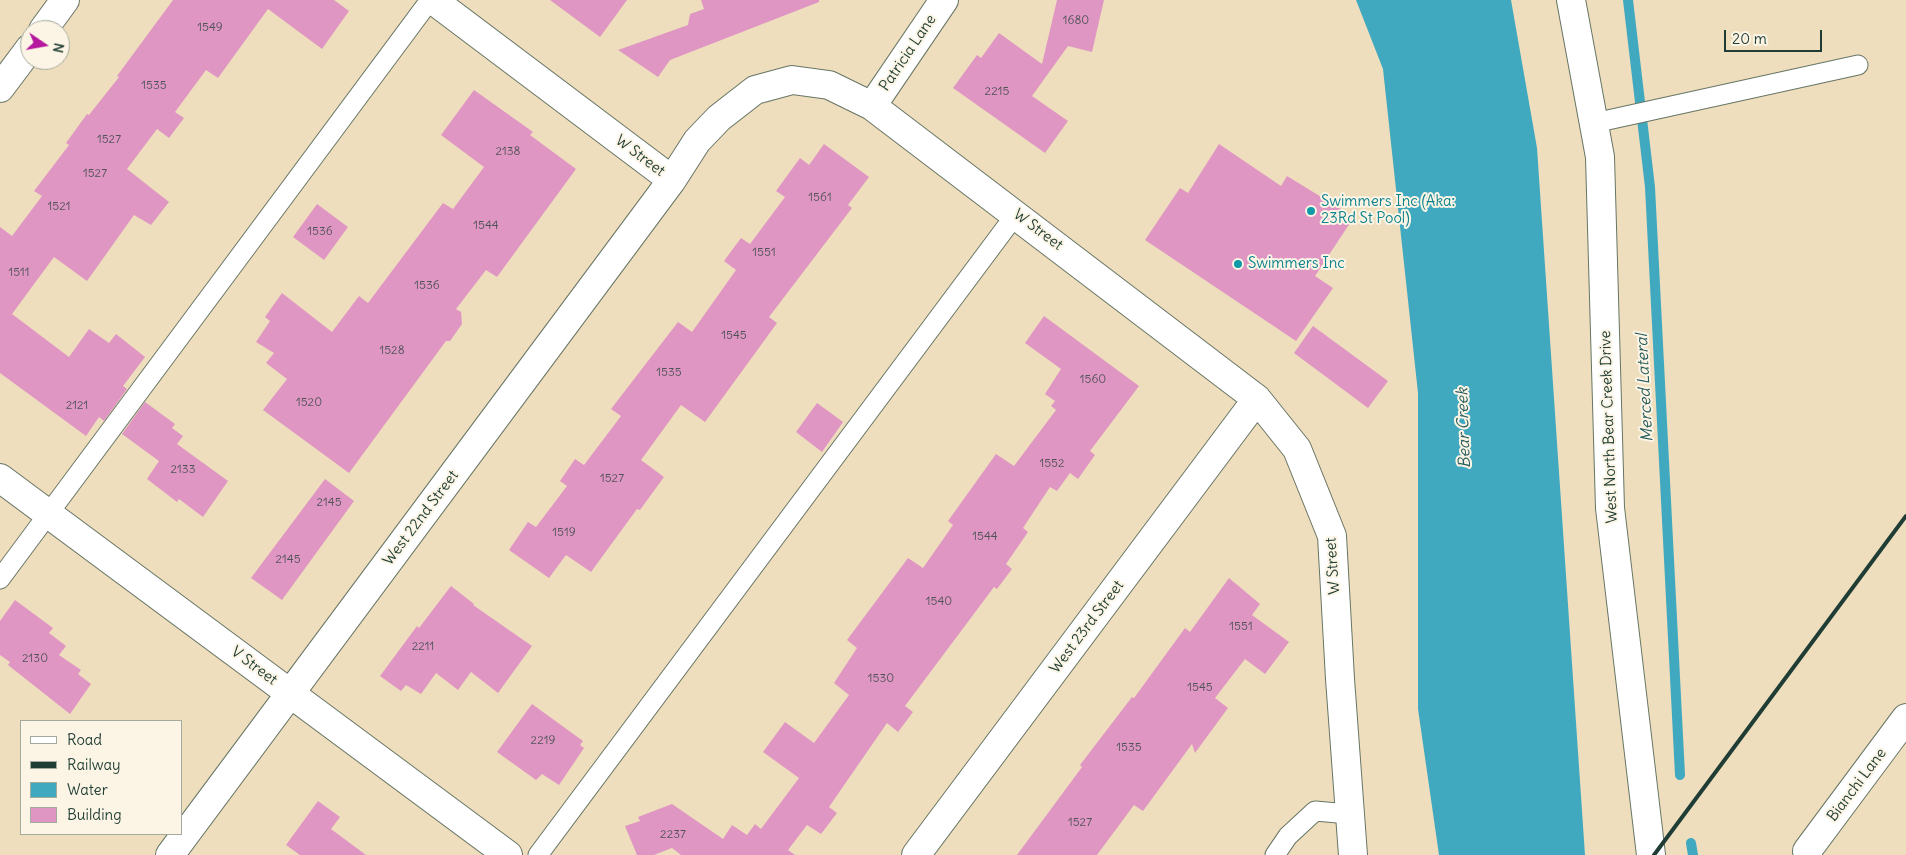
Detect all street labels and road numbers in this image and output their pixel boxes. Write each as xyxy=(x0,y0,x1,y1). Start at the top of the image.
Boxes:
street label: Patricia Lane xyxy=(876,11,940,95)
street label: W Street xyxy=(612,132,668,180)
street label: W Street xyxy=(1010,206,1066,254)
street label: West North Bear Creek Drive xyxy=(1597,330,1621,524)
street label: West 22nd Street xyxy=(379,467,463,569)
street label: W Street xyxy=(1322,537,1344,595)
street label: West 23rd Street xyxy=(1046,577,1128,677)
street label: V Street xyxy=(227,643,281,689)
street label: Bianchi Lane xyxy=(1824,745,1890,825)

